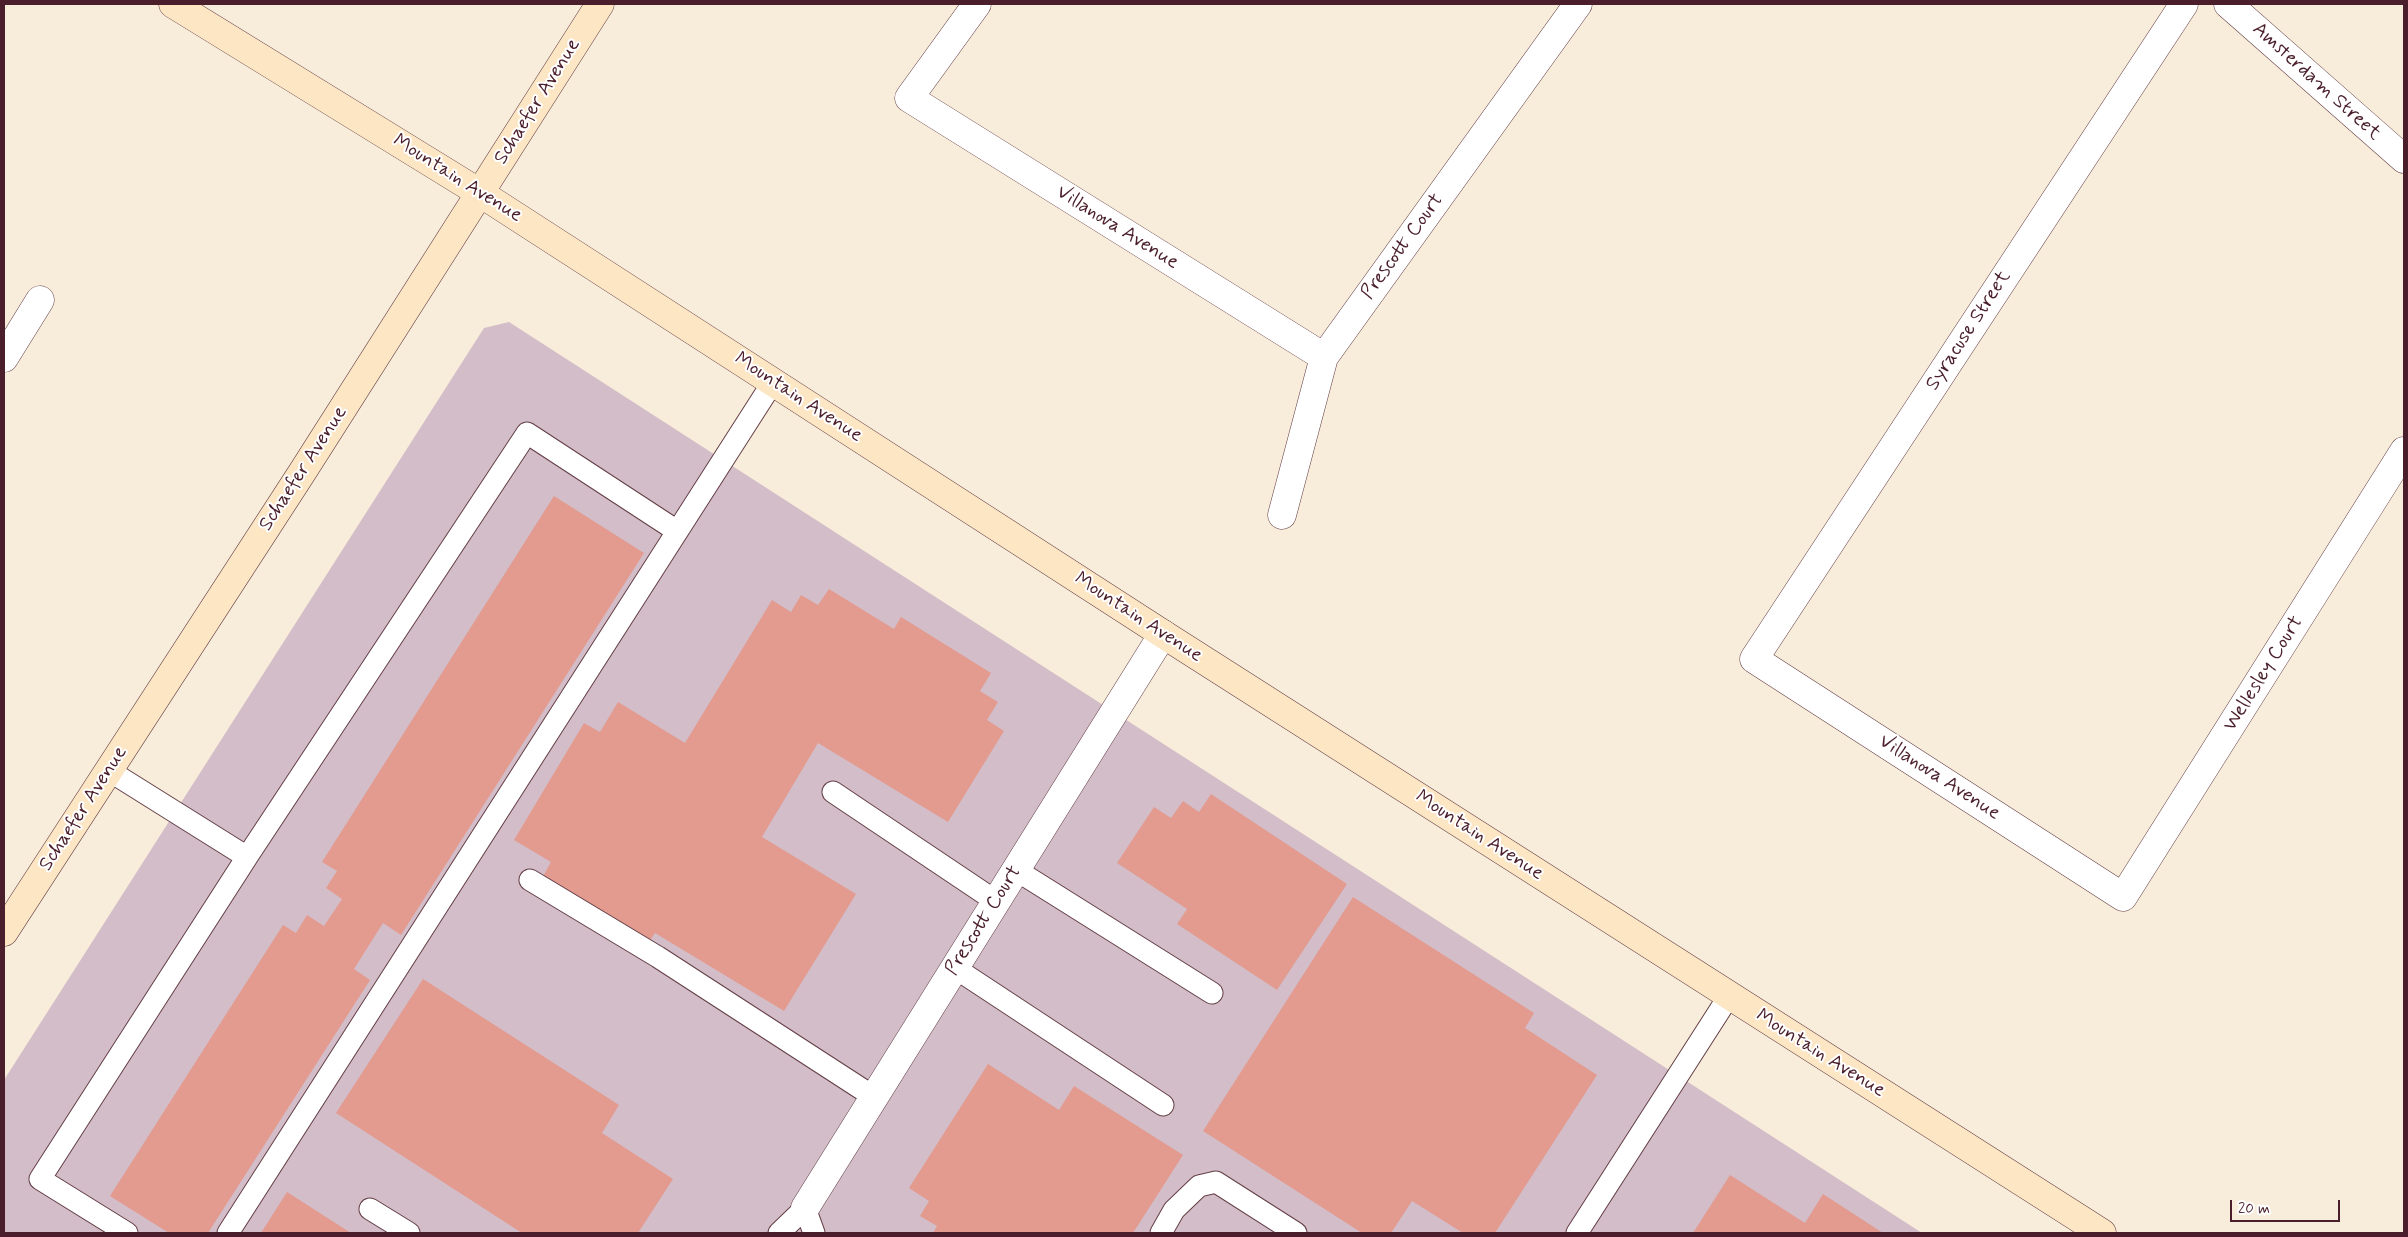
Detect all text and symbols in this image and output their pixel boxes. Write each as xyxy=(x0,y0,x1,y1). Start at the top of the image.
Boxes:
street label: Amsterdam Street xyxy=(2247,18,2385,146)
street label: Schaefer Avenue xyxy=(490,35,586,169)
street label: Mountain Avenue xyxy=(388,130,526,228)
street label: Villanova Avenue xyxy=(1051,181,1183,275)
street label: Prescott Court xyxy=(1357,189,1449,305)
street label: Syracuse Street xyxy=(1921,267,2017,395)
street label: Mountain Avenue xyxy=(729,348,867,448)
street label: Schaefer Avenue xyxy=(255,402,353,536)
street label: Mountain Avenue xyxy=(1069,568,1207,668)
street label: Wellesley Court xyxy=(2219,612,2309,736)
street label: Villanova Avenue xyxy=(1874,730,2004,826)
street label: Schaefer Avenue xyxy=(35,742,133,876)
street label: Mountain Avenue xyxy=(1410,786,1548,886)
street label: Prescott Court xyxy=(941,862,1027,980)
street label: Mountain Avenue xyxy=(1751,1005,1889,1103)
scale bar xyxy=(2233,1190,2343,1222)
text: 20 m xyxy=(2238,1199,2270,1219)

